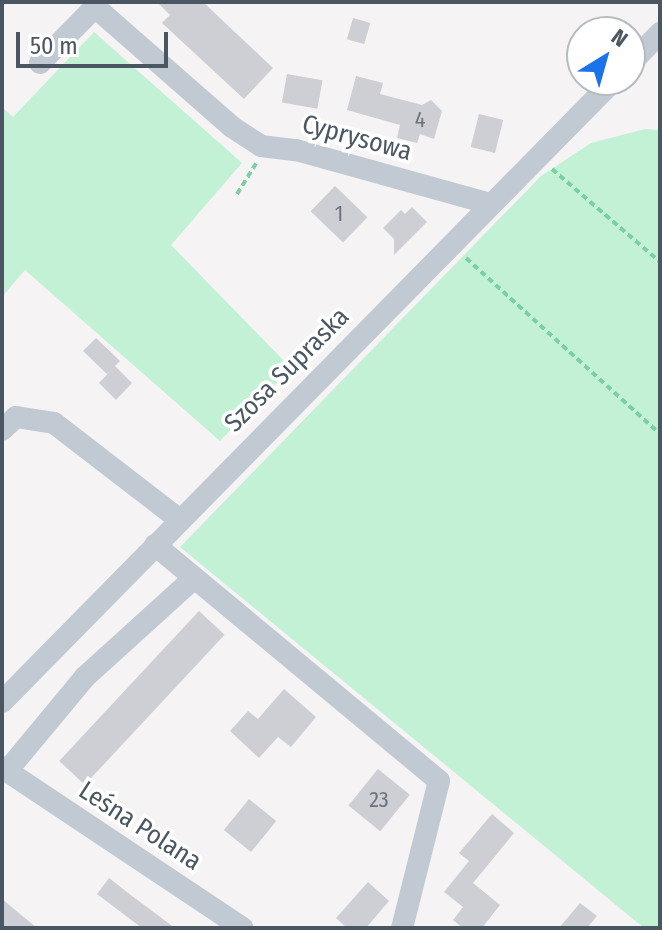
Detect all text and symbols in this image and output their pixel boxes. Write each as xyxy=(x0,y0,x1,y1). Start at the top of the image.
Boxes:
scale bar xyxy=(20,16,172,66)
north arrow xyxy=(566,16,646,96)
text: N xyxy=(606,23,633,53)
text: 50 m xyxy=(30,32,78,60)
house number: 4 xyxy=(415,107,425,133)
street label: Cyprysowa xyxy=(299,108,415,168)
house number: 1 xyxy=(335,201,343,227)
street label: Szosa Supraska xyxy=(218,301,356,439)
street label: Leśna Polana xyxy=(73,775,207,877)
house number: 23 xyxy=(369,787,389,813)

